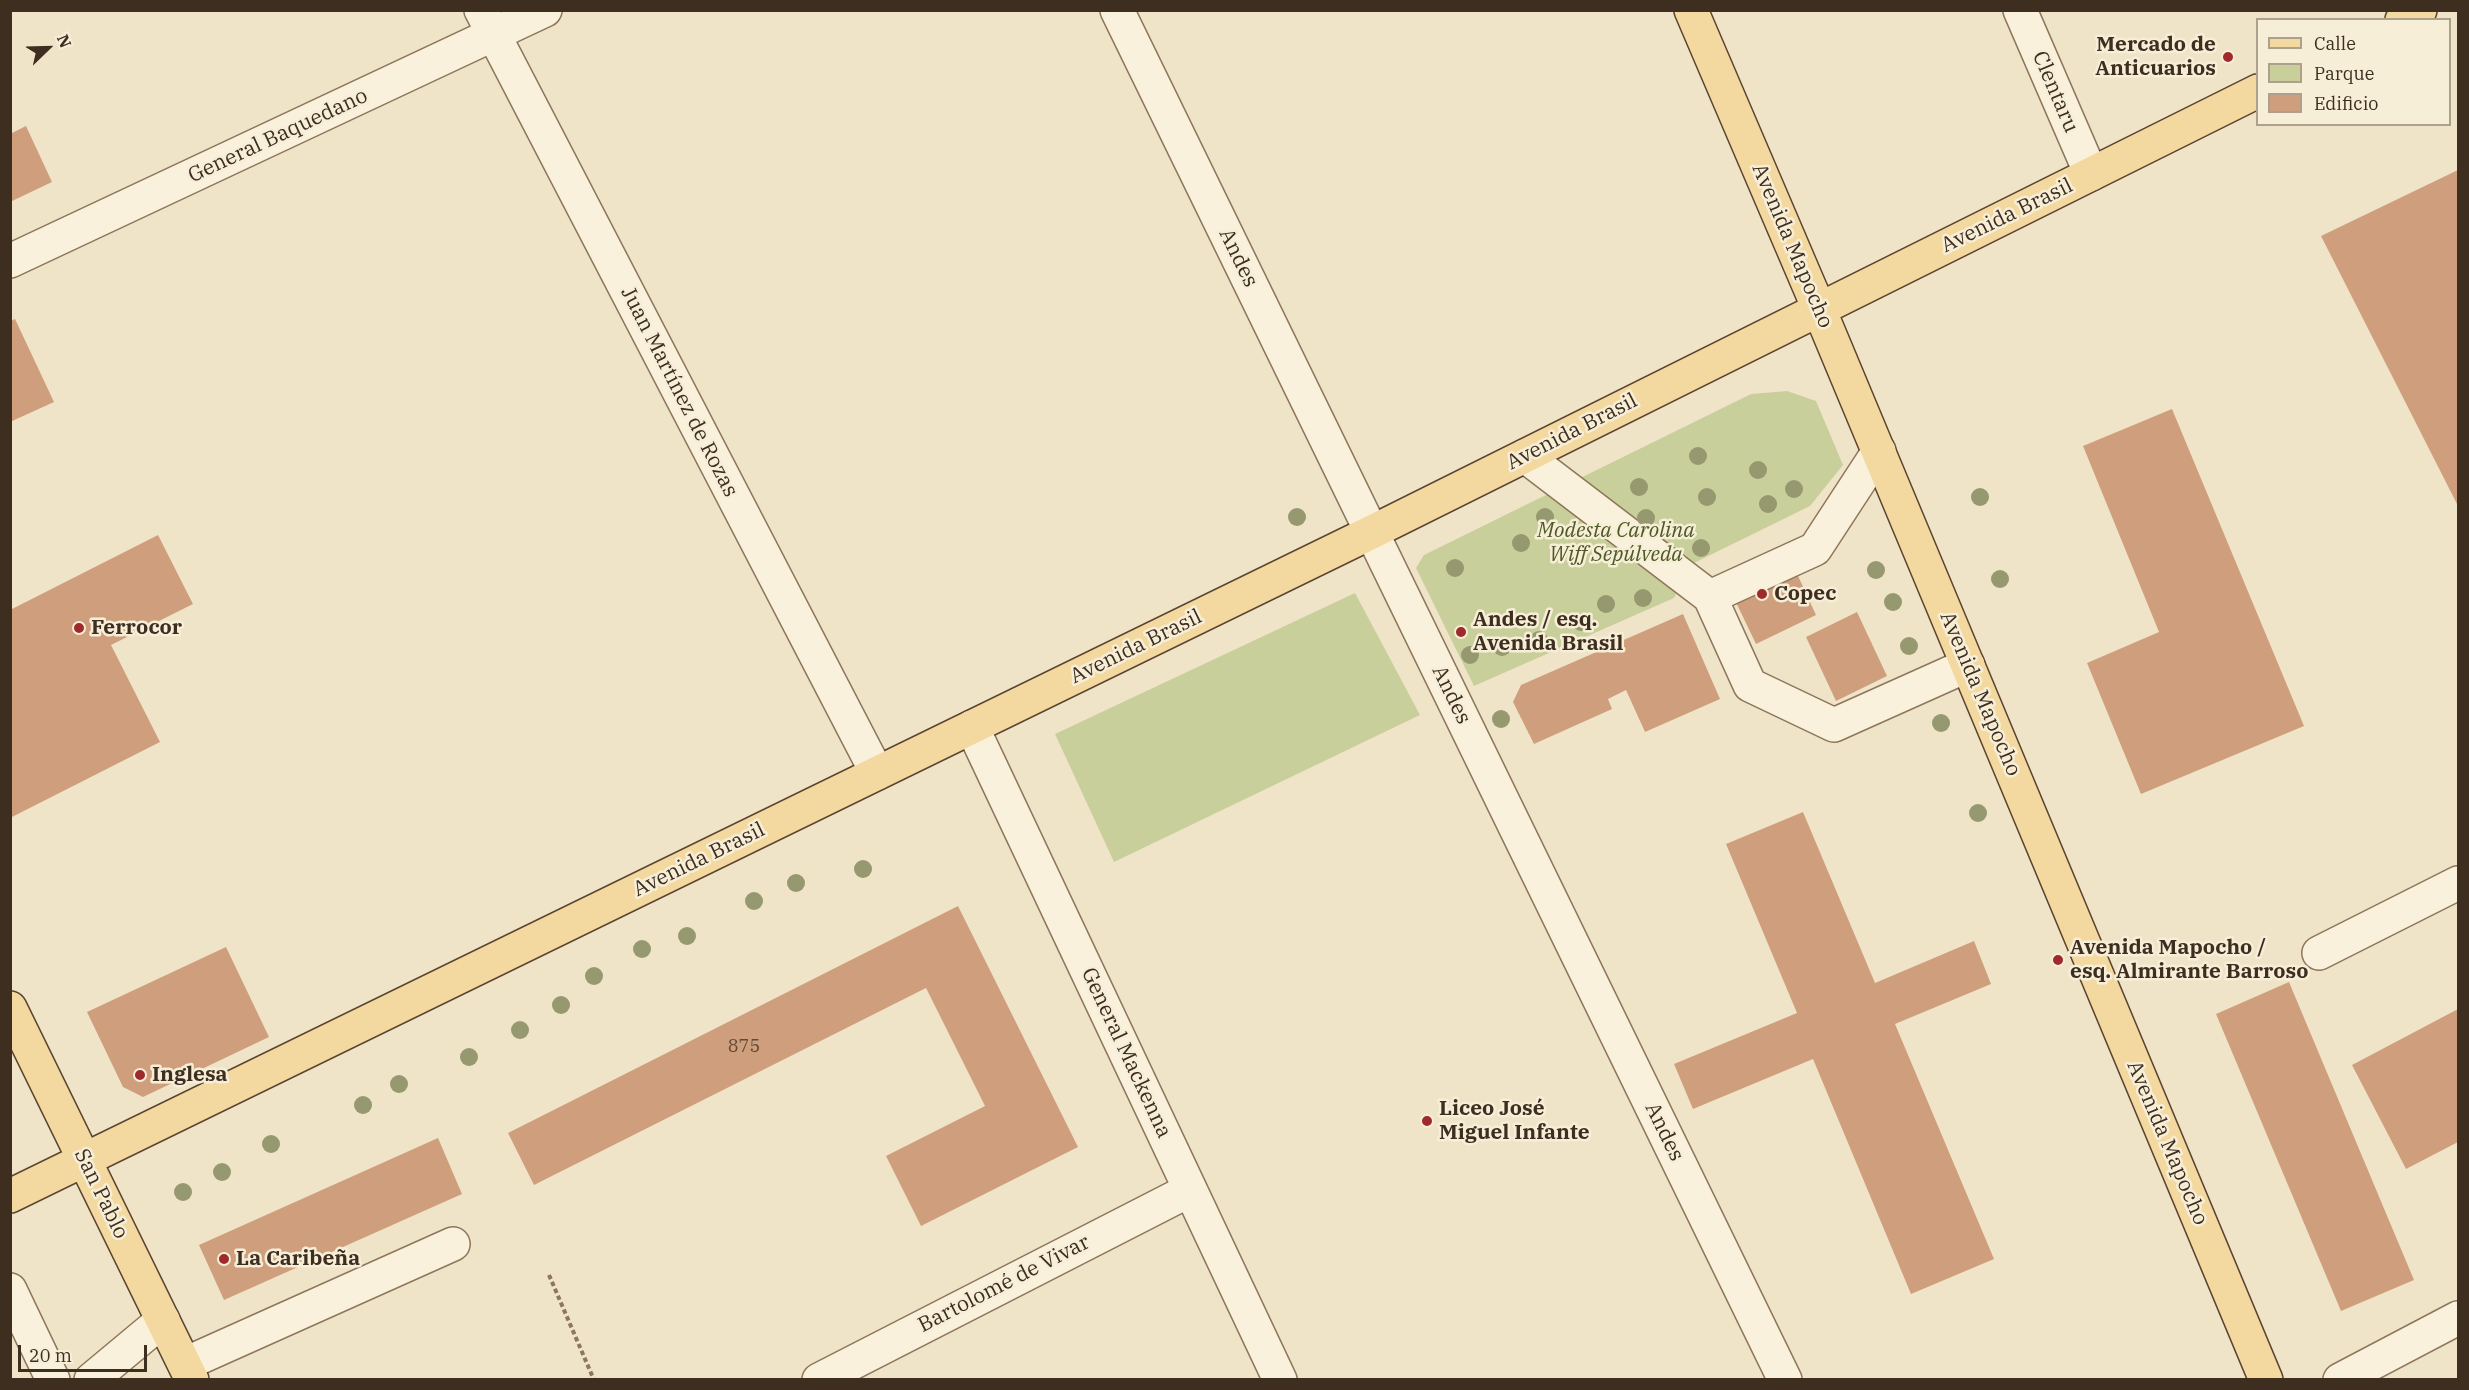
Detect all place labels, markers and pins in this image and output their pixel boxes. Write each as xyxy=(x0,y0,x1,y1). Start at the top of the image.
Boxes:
place label: Mercado de Anticuarios xyxy=(2095,32,2216,82)
marker: Mercado de Anticuarios xyxy=(2221,50,2235,64)
place label: Copec xyxy=(1774,581,1836,607)
marker: Copec xyxy=(1755,587,1769,601)
place label: Andes / esq. Avenida Brasil xyxy=(1473,607,1623,657)
place label: Ferrocor xyxy=(91,615,182,641)
marker: Ferrocor xyxy=(72,621,86,635)
marker: Andes / esq. Avenida Brasil xyxy=(1454,625,1468,639)
place label: Avenida Mapocho / esq. Almirante Barroso xyxy=(2070,935,2308,985)
marker: Avenida Mapocho / esq. Almirante Barroso xyxy=(2051,953,2065,967)
place label: Inglesa xyxy=(152,1062,228,1088)
marker: Inglesa xyxy=(133,1068,147,1082)
place label: Liceo José Miguel Infante xyxy=(1439,1096,1590,1146)
marker: Liceo José Miguel Infante xyxy=(1420,1114,1434,1128)
place label: La Caribeña xyxy=(236,1246,360,1272)
marker: La Caribeña xyxy=(217,1252,231,1266)

